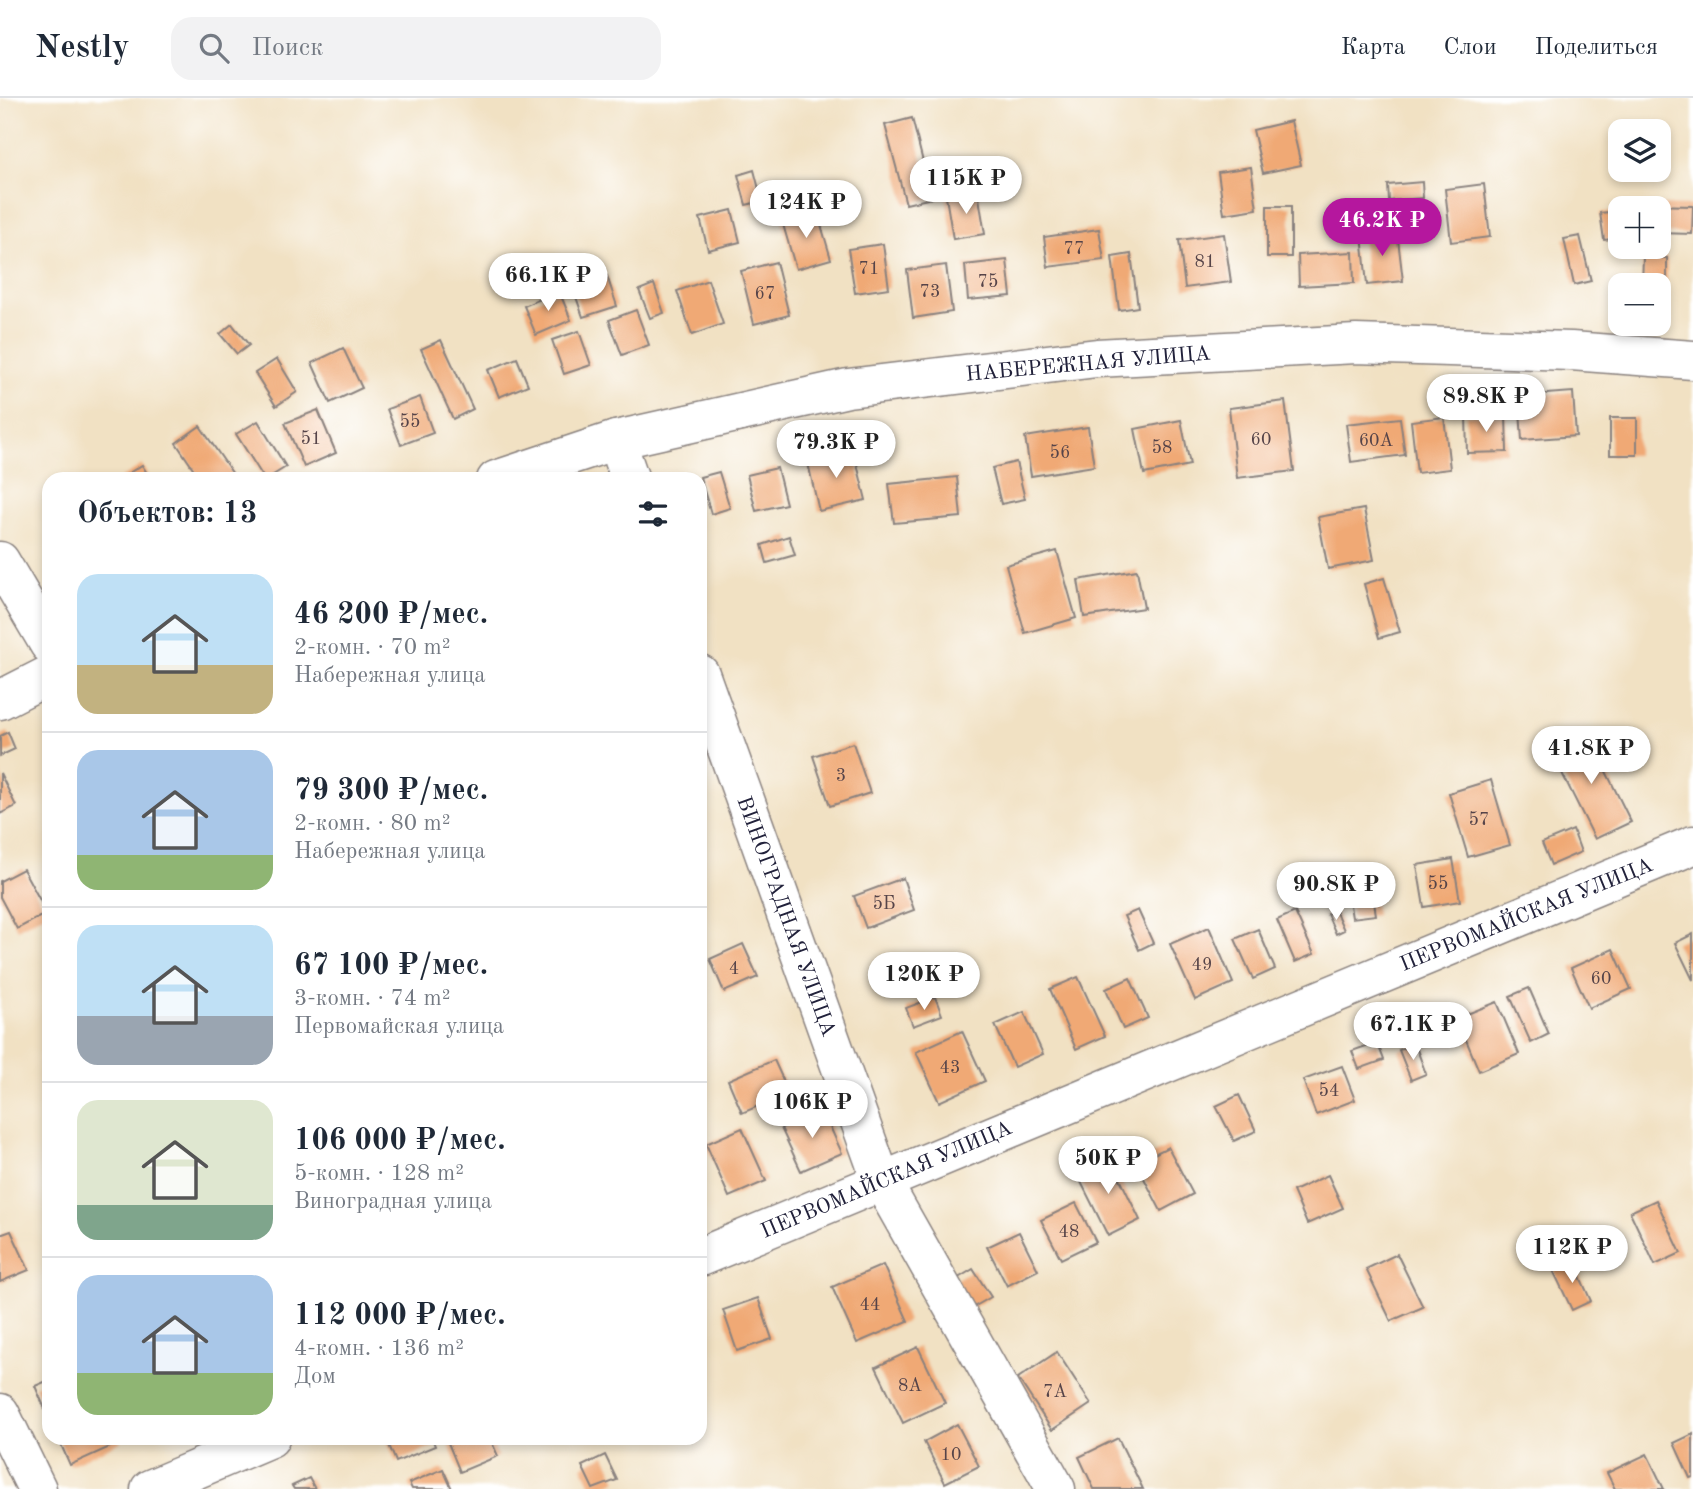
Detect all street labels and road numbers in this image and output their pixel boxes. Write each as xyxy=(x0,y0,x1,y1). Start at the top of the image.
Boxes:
street label: НАБЕРЕЖНАЯ УЛИЦА xyxy=(965,343,1211,386)
street label: ВИНОГРАДНАЯ УЛИЦА xyxy=(732,794,839,1039)
street label: ПЕРВОМАЙСКАЯ УЛИЦА xyxy=(1395,850,1656,976)
street label: ПЕРВОМАЙСКАЯ УЛИЦА xyxy=(756,1113,1015,1243)

